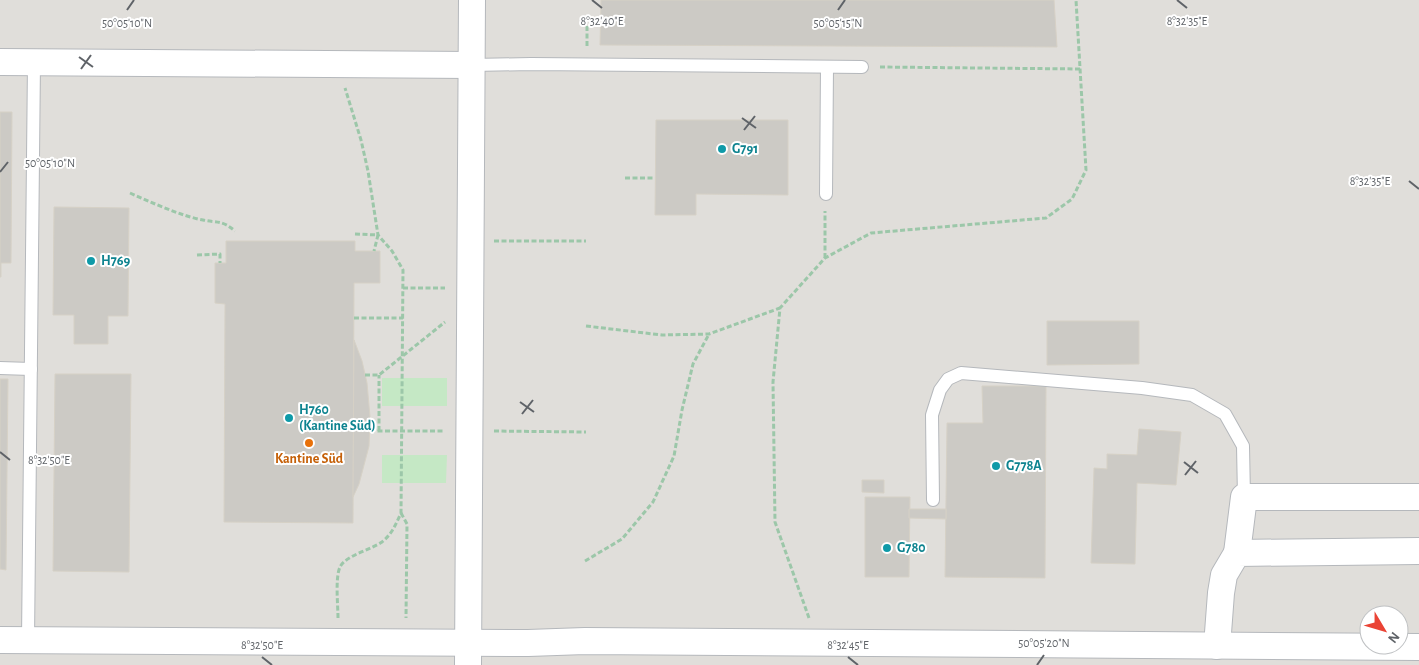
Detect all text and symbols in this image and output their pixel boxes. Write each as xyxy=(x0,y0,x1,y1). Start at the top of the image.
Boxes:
text: 8°32'40"E xyxy=(581,15,624,27)
text: 8°32'35"E xyxy=(1167,15,1208,27)
text: 50°05'10"N xyxy=(102,17,152,29)
text: 50°05'15"N xyxy=(814,17,862,29)
place label: G791 xyxy=(732,142,758,156)
marker: G791 xyxy=(716,143,728,155)
text: 50°05'10"N xyxy=(25,157,75,169)
text: 8°32'35"E xyxy=(1350,175,1391,187)
place label: H769 xyxy=(101,254,131,268)
marker: H769 xyxy=(85,255,97,267)
place label: H760 (Kantine Süd) xyxy=(299,403,376,433)
marker: H760 (Kantine Süd) xyxy=(283,412,295,424)
marker: Kantine Süd xyxy=(303,437,315,449)
place label: Kantine Süd xyxy=(275,452,344,466)
text: 8°32'50"E xyxy=(28,454,70,466)
place label: G778A xyxy=(1006,459,1042,473)
marker: G778A xyxy=(990,460,1002,472)
place label: G780 xyxy=(897,541,926,555)
marker: G780 xyxy=(881,542,893,554)
north arrow xyxy=(1359,605,1409,655)
text: N xyxy=(1385,629,1402,646)
text: 50°05'20"N xyxy=(1018,637,1070,649)
text: 8°32'50"E xyxy=(241,639,283,651)
text: 8°32'45"E xyxy=(827,639,869,651)

